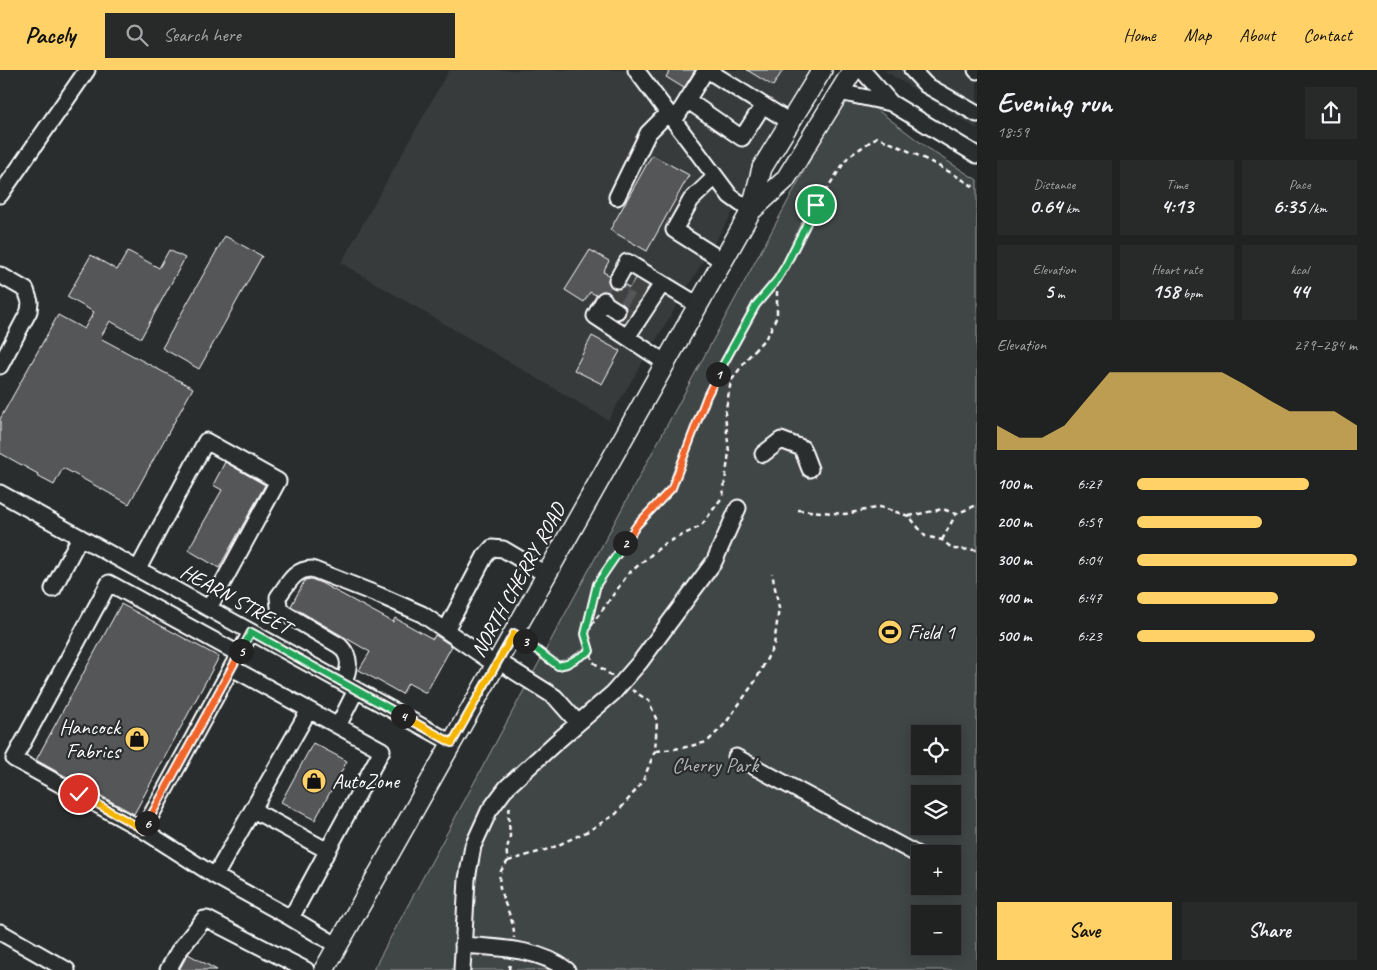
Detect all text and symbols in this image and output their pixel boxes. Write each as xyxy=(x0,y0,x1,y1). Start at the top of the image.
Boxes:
search box xyxy=(105,13,455,58)
text: Pacely xyxy=(25,20,75,50)
icon: search xyxy=(123,21,151,49)
text: Search here xyxy=(163,23,241,47)
text: Home xyxy=(1123,24,1156,46)
text: Map xyxy=(1184,24,1211,46)
text: About xyxy=(1239,24,1275,46)
text: Contact xyxy=(1303,24,1352,46)
text: Evening run xyxy=(997,85,1112,120)
button: share xyxy=(1305,87,1357,139)
text: 18:59 xyxy=(997,122,1029,142)
text: Distance xyxy=(1033,176,1075,193)
text: Time xyxy=(1166,176,1188,193)
text: Pace xyxy=(1289,176,1310,193)
pin xyxy=(795,184,837,226)
icon: arrive xyxy=(802,191,830,219)
text: 0.64 xyxy=(1029,193,1062,219)
text: 4:13 xyxy=(1161,193,1193,219)
text: 6:35 xyxy=(1273,193,1305,219)
text: km xyxy=(1062,200,1079,217)
text: /km xyxy=(1305,200,1327,217)
text: Elevation xyxy=(1033,261,1076,278)
text: Heart rate xyxy=(1151,261,1203,278)
text: kcal xyxy=(1290,261,1309,278)
text: 5 xyxy=(1044,278,1053,304)
text: 158 xyxy=(1152,278,1180,304)
text: 44 xyxy=(1290,278,1309,304)
text: m xyxy=(1053,285,1065,302)
text: bpm xyxy=(1180,285,1202,302)
text: Elevation xyxy=(997,335,1046,355)
text: 279–284 m xyxy=(1294,335,1357,355)
pin: 1 xyxy=(706,362,730,386)
text: 1 xyxy=(715,366,722,383)
text: 100 m xyxy=(997,474,1032,494)
text: 6:27 xyxy=(1077,474,1102,494)
street label: NORTH CHERRY ROAD xyxy=(465,497,572,662)
text: 200 m xyxy=(997,512,1032,532)
text: 6:59 xyxy=(1077,512,1102,532)
pin: 2 xyxy=(612,530,638,556)
text: 2 xyxy=(622,535,629,552)
text: 300 m xyxy=(997,550,1032,570)
text: 6:04 xyxy=(1077,550,1102,570)
street label: HEARN STREET xyxy=(176,558,300,642)
text: 400 m xyxy=(997,588,1032,608)
text: 6:47 xyxy=(1077,588,1102,608)
sports icon: Field 1 xyxy=(877,619,903,645)
place label: Field 1 xyxy=(908,619,956,645)
text: 500 m xyxy=(997,626,1031,646)
text: 6:23 xyxy=(1077,626,1102,646)
pin: 3 xyxy=(512,628,538,654)
text: 3 xyxy=(522,633,529,650)
pin: 5 xyxy=(228,638,254,664)
text: 5 xyxy=(238,643,245,660)
pin: 4 xyxy=(390,704,416,728)
text: 4 xyxy=(400,708,407,725)
place label: Hancock Fabrics xyxy=(59,714,122,764)
map controls xyxy=(911,725,961,955)
button: locate xyxy=(911,725,961,775)
shop icon: Hancock Fabrics xyxy=(124,726,150,752)
park label: Cherry Park xyxy=(672,752,759,778)
shop icon: AutoZone xyxy=(301,768,327,794)
place label: AutoZone xyxy=(332,768,401,794)
pin xyxy=(58,773,100,815)
icon: check xyxy=(65,780,93,808)
button: layers xyxy=(911,785,961,835)
pin: 6 xyxy=(134,810,160,836)
text: 6 xyxy=(144,815,151,832)
button: + xyxy=(911,845,961,895)
button: Save xyxy=(997,902,1172,960)
button: Share xyxy=(1182,902,1357,960)
button: − xyxy=(911,905,961,955)

